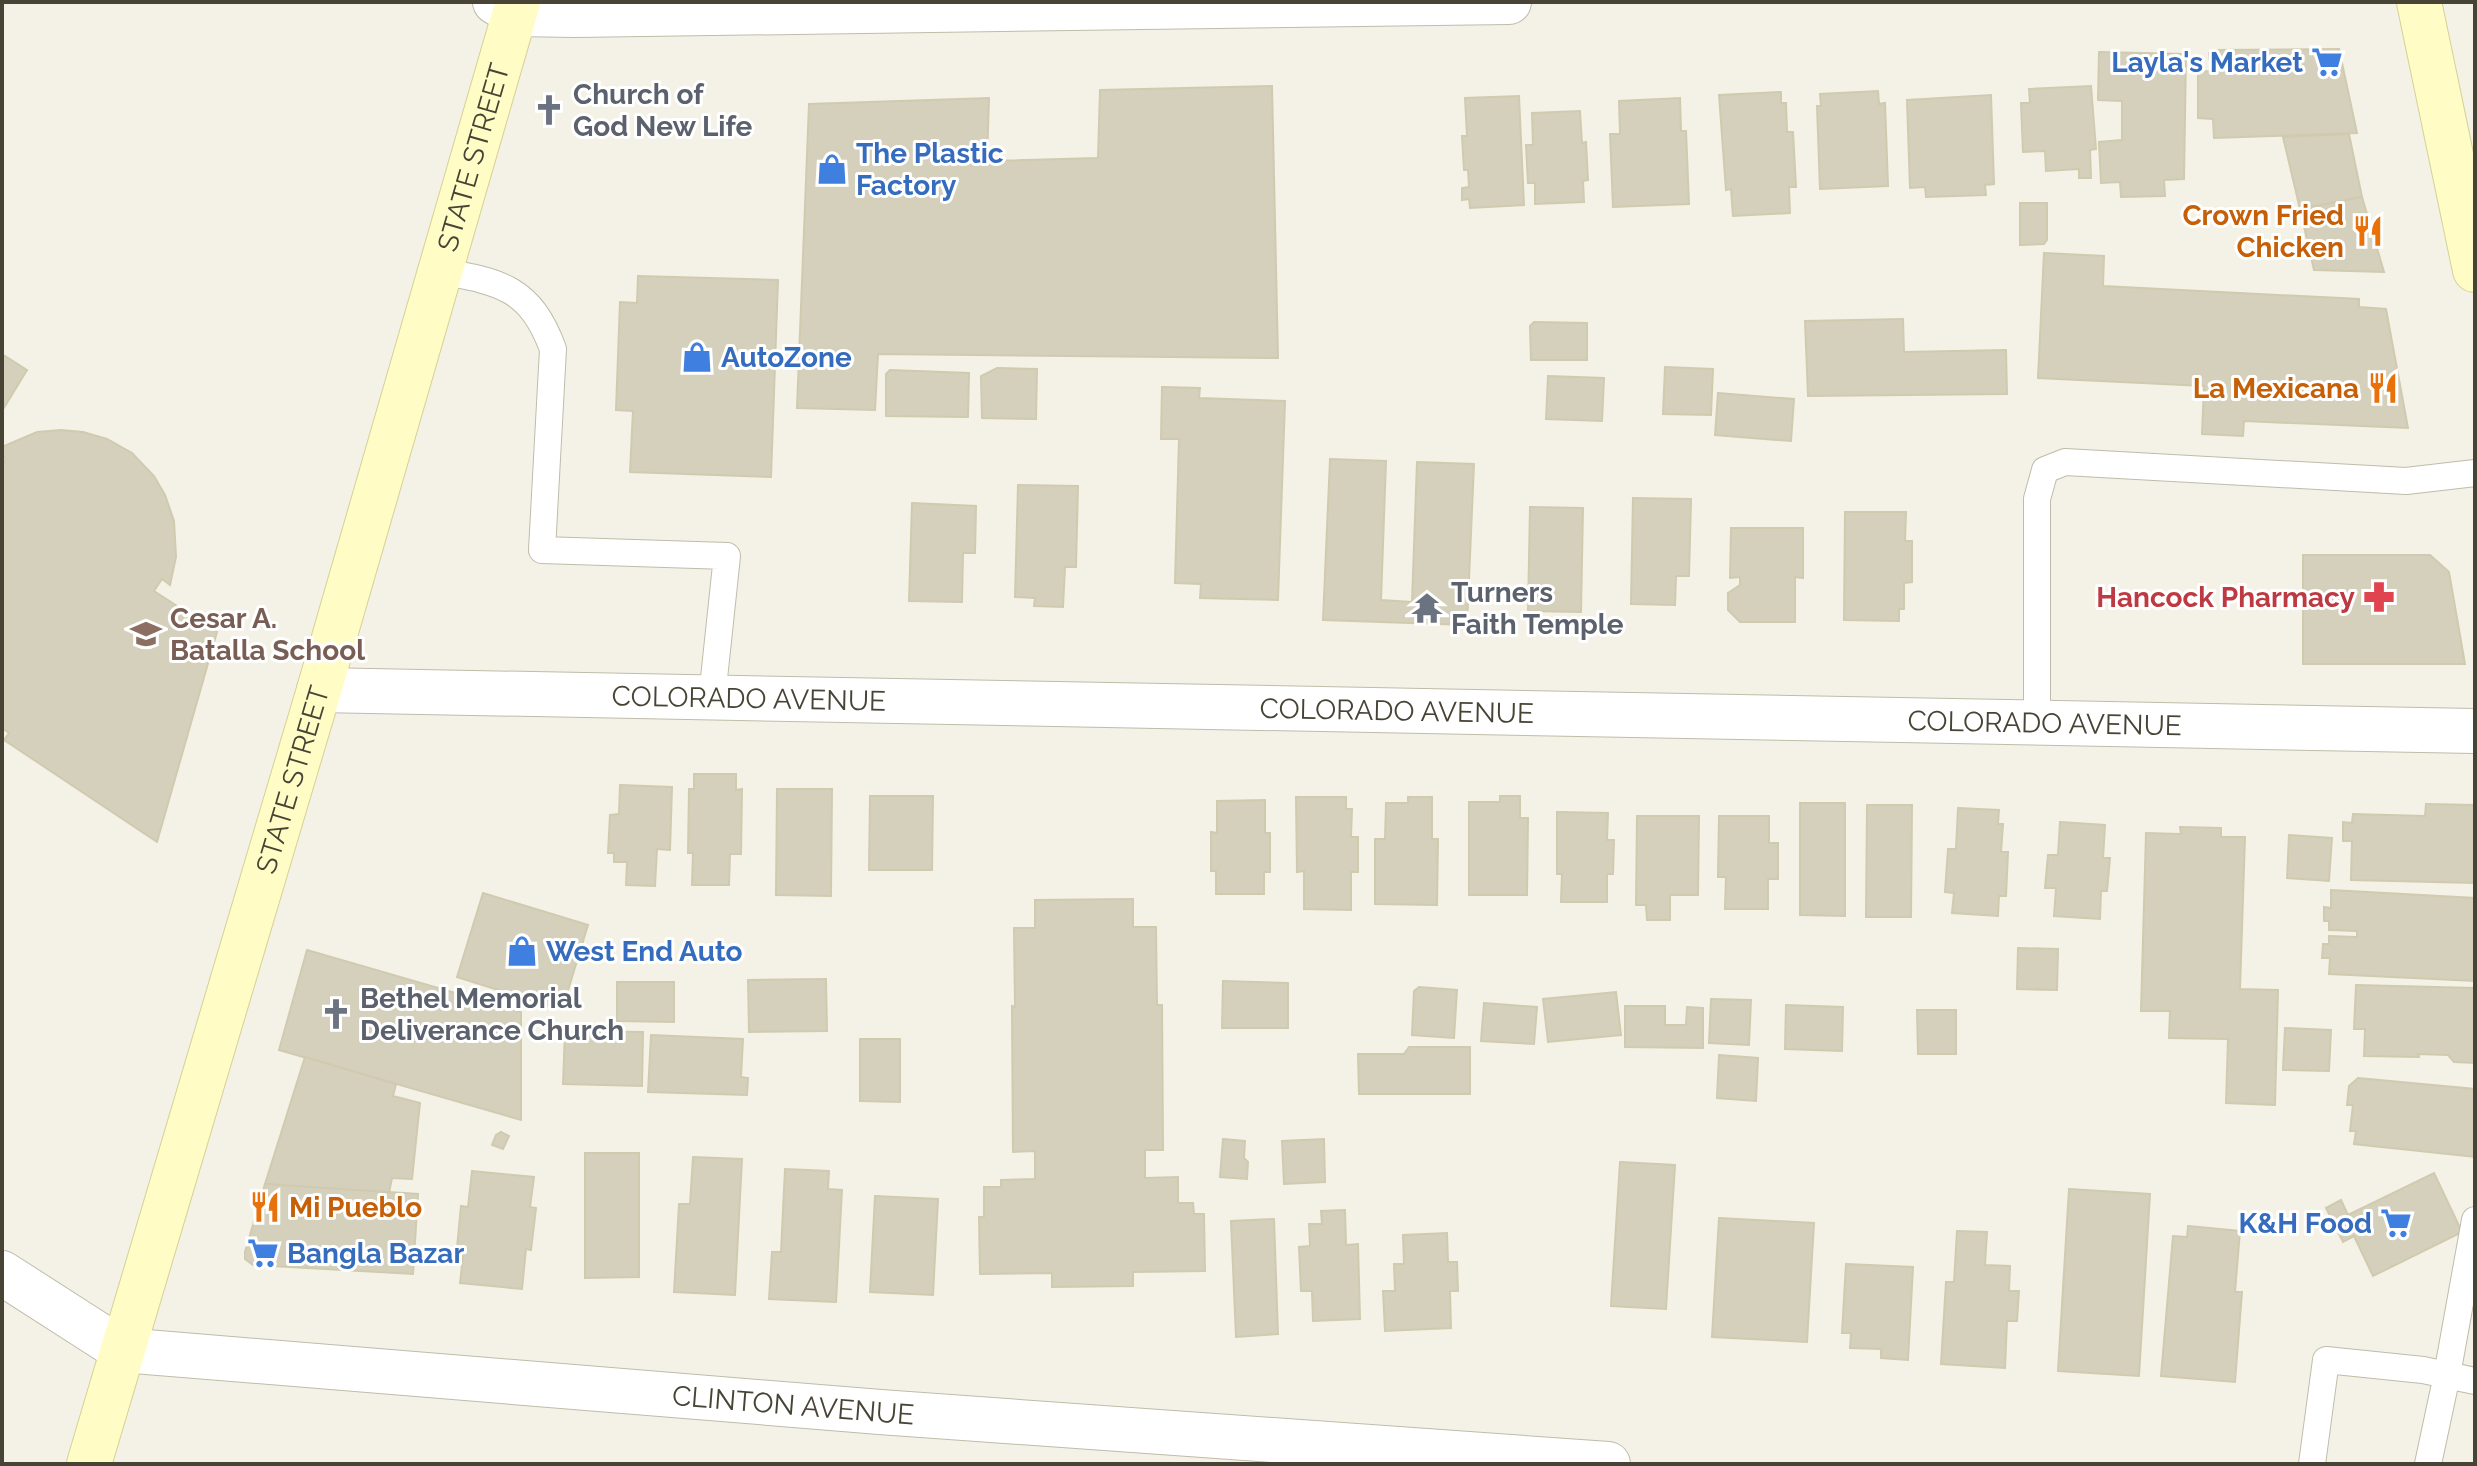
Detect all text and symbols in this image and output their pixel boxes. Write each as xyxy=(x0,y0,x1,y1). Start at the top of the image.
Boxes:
supermarket icon: Layla's Market xyxy=(2310,45,2344,79)
place label: Layla's Market xyxy=(2111,46,2303,79)
street label: STATE STREET xyxy=(431,60,516,255)
place label: Church of God New Life xyxy=(573,78,753,143)
church icon: Church of God New Life xyxy=(532,93,566,127)
place label: The Plastic Factory xyxy=(856,137,1004,202)
shop icon: The Plastic Factory xyxy=(815,152,849,186)
place label: Crown Fried Chicken xyxy=(2182,199,2344,264)
restaurant icon: Crown Fried Chicken xyxy=(2351,214,2385,248)
shop icon: AutoZone xyxy=(680,340,714,374)
place label: AutoZone xyxy=(721,341,852,374)
restaurant icon: La Mexicana xyxy=(2366,371,2400,405)
place label: La Mexicana xyxy=(2193,372,2359,405)
place label: Turners Faith Temple xyxy=(1451,576,1624,641)
pharmacy icon: Hancock Pharmacy xyxy=(2362,580,2396,614)
place label: Hancock Pharmacy xyxy=(2096,581,2356,614)
temple icon: Turners Faith Temple xyxy=(1410,591,1444,625)
place label: Cesar A. Batalla School xyxy=(170,602,365,667)
school or university icon: Cesar A. Batalla School xyxy=(129,617,163,651)
street label: COLORADO AVENUE xyxy=(611,680,886,718)
street label: STATE STREET xyxy=(249,682,336,877)
street label: COLORADO AVENUE xyxy=(1259,692,1534,730)
street label: COLORADO AVENUE xyxy=(1907,704,2182,742)
shop icon: West End Auto xyxy=(505,934,539,968)
place label: West End Auto xyxy=(546,935,742,968)
place label: Bethel Memorial Deliverance Church xyxy=(360,982,624,1047)
church icon: Bethel Memorial Deliverance Church xyxy=(319,997,353,1031)
restaurant icon: Mi Pueblo xyxy=(248,1190,282,1224)
place label: Mi Pueblo xyxy=(289,1191,422,1224)
supermarket icon: K&H Food xyxy=(2379,1206,2413,1240)
place label: K&H Food xyxy=(2239,1207,2372,1240)
supermarket icon: Bangla Bazar xyxy=(246,1236,280,1270)
place label: Bangla Bazar xyxy=(287,1237,464,1270)
street label: CLINTON AVENUE xyxy=(671,1379,915,1431)

